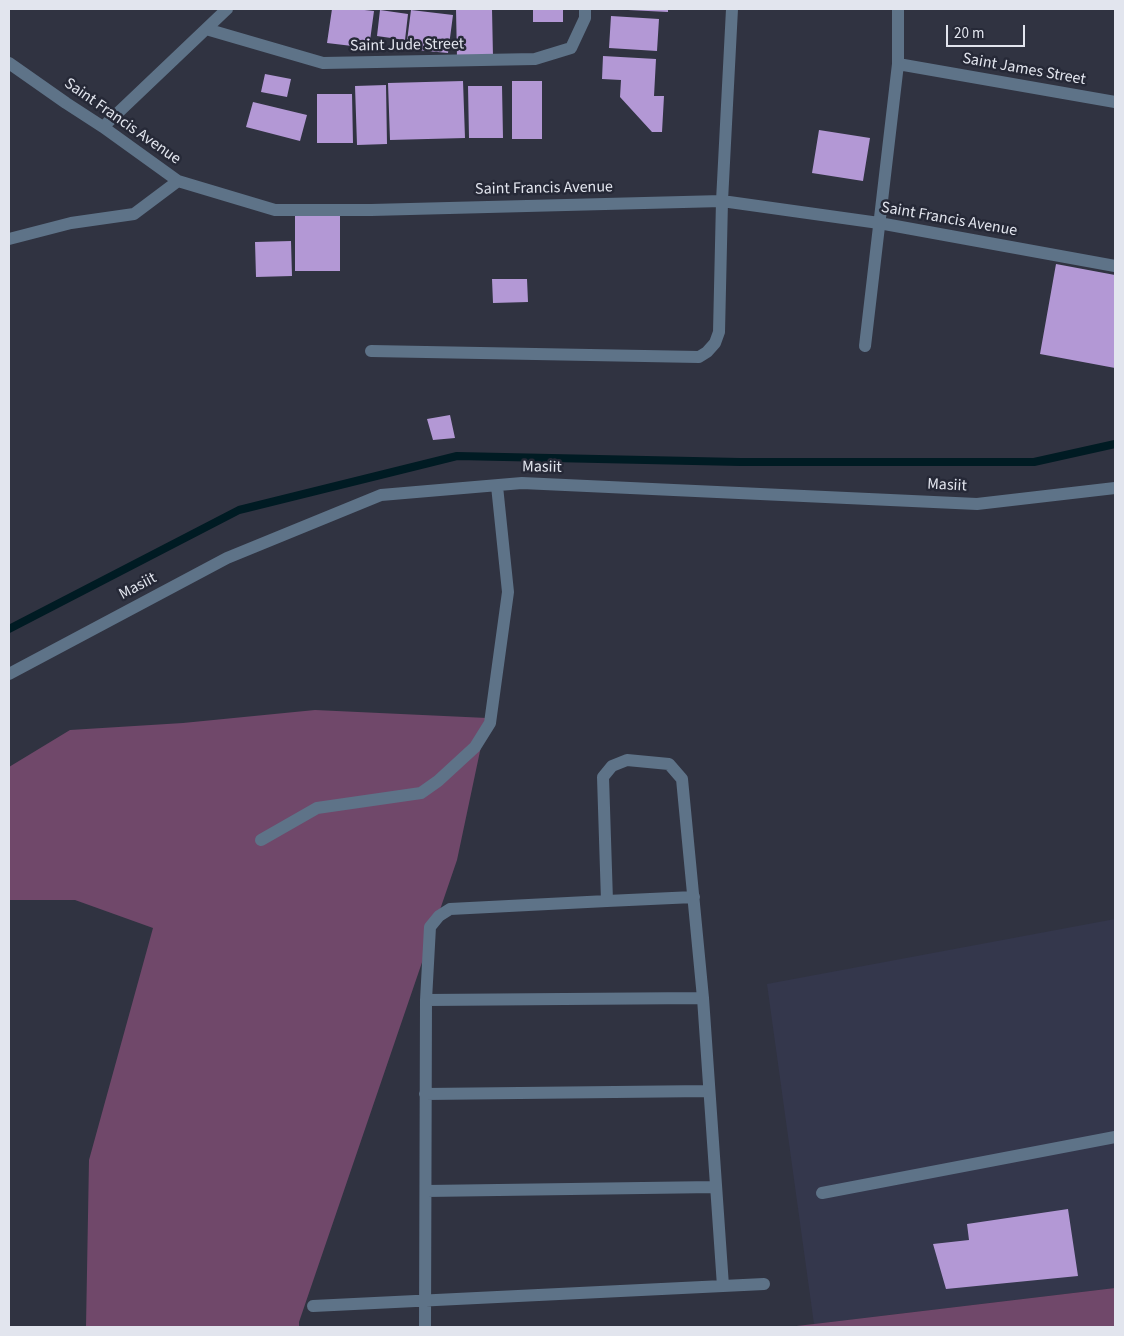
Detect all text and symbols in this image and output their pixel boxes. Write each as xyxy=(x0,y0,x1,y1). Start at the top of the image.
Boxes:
scale bar xyxy=(949,15,1028,47)
text: 20 m xyxy=(954,23,984,44)
street label: Saint Jude Street xyxy=(350,35,464,57)
street label: Saint James Street xyxy=(961,50,1087,90)
street label: Saint Francis Avenue xyxy=(60,75,184,169)
street label: Saint Francis Avenue xyxy=(475,178,613,200)
street label: Saint Francis Avenue xyxy=(879,199,1019,241)
street label: Masiit xyxy=(522,458,562,478)
street label: Masiit xyxy=(927,475,967,497)
street label: Masiit xyxy=(116,569,160,605)

